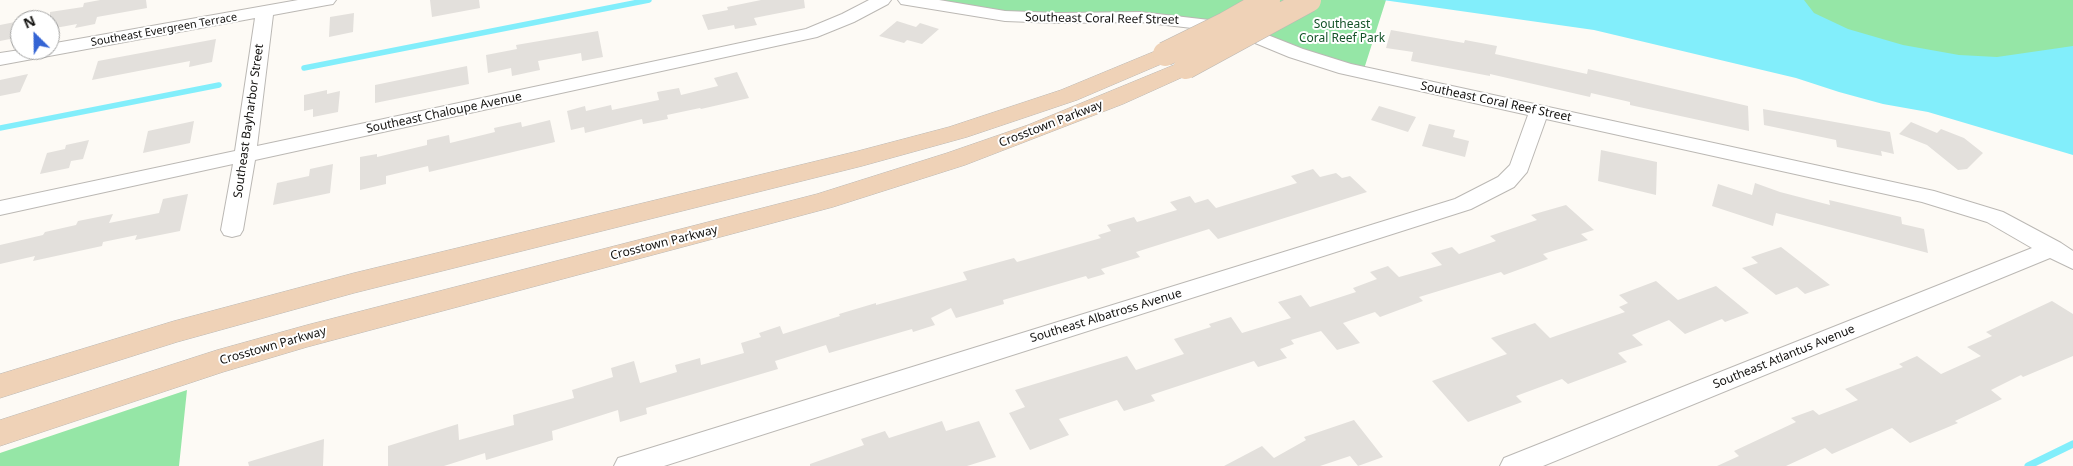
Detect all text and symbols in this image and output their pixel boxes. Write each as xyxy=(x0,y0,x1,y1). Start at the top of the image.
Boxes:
north arrow xyxy=(10,10,60,60)
street label: Southeast Coral Reef Street xyxy=(1025,10,1179,28)
text: N xyxy=(20,11,38,33)
street label: Southeast Evergreen Terrace xyxy=(90,11,238,49)
park label: Southeast Coral Reef Park xyxy=(1299,18,1385,46)
street label: Southeast Bayharbor Street xyxy=(231,43,267,199)
street label: Southeast Coral Reef Street xyxy=(1419,79,1573,125)
street label: Southeast Chaloupe Avenue xyxy=(365,89,523,137)
street label: Crosstown Parkway xyxy=(997,98,1105,150)
street label: Crosstown Parkway xyxy=(609,223,719,263)
street label: Southeast Albatross Avenue xyxy=(1029,286,1183,346)
street label: Southeast Atlantus Avenue xyxy=(1711,322,1857,392)
street label: Crosstown Parkway xyxy=(218,324,328,368)

